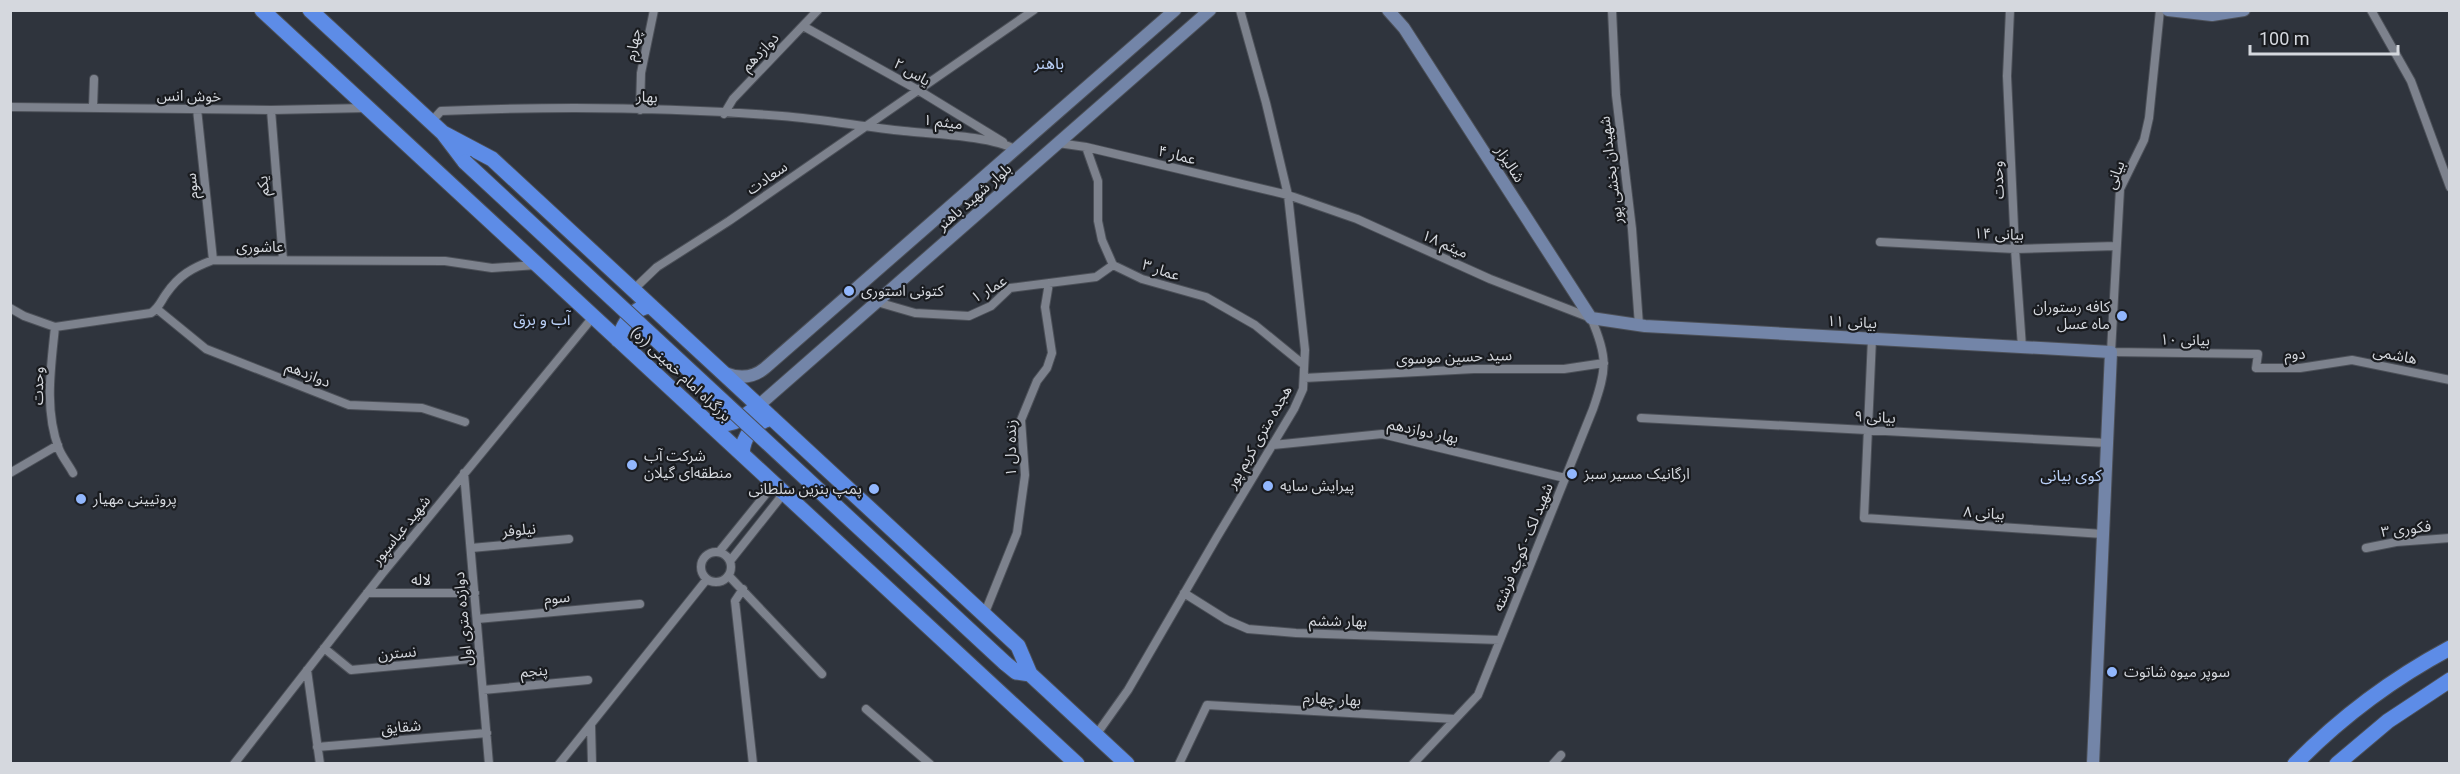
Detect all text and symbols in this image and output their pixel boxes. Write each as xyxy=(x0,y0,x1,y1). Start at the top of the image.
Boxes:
scale bar xyxy=(2250,18,2398,56)
street label: چهارم xyxy=(621,27,647,63)
text: 100 m xyxy=(2259,28,2310,49)
street label: دوازدهم xyxy=(737,29,784,76)
street label: یاس ۲ xyxy=(890,54,934,90)
district label: باهنر xyxy=(1033,54,1064,73)
street label: خوش انس xyxy=(157,86,222,106)
street label: بهار xyxy=(635,88,658,106)
street label: میثم ۱ xyxy=(922,111,964,135)
street label: شهیدان بخشی پور xyxy=(1595,115,1628,226)
street label: شالیزار xyxy=(1491,141,1529,186)
street label: عمار ۴ xyxy=(1156,142,1198,168)
street label: سعادت xyxy=(743,157,791,199)
street label: بیانی xyxy=(2101,158,2129,192)
street label: بلوار شهید باهنر xyxy=(932,160,1015,235)
street label: وحدت xyxy=(1988,160,2008,200)
street label: سوم xyxy=(182,172,204,200)
street label: یکم xyxy=(253,175,275,197)
street label: بیانی ۱۴ xyxy=(1974,224,2024,244)
street label: میثم ۱۸ xyxy=(1418,226,1471,264)
street label: عاشوری xyxy=(236,238,284,256)
street label: عمار ۳ xyxy=(1140,256,1182,285)
street label: عمار ۱ xyxy=(968,271,1010,307)
place label: کتونی استوری xyxy=(861,282,944,300)
marker: کتونی استوری xyxy=(842,284,856,298)
place label: کافه رستوران ماه عسل xyxy=(2033,298,2111,333)
marker: کافه رستوران ماه عسل xyxy=(2115,309,2129,323)
district label: آب و برق xyxy=(513,310,572,329)
street label: بیانی ۱۱ xyxy=(1827,312,1877,332)
street label: بزرگراه امام خمینی (ره) xyxy=(626,323,735,427)
street label: بیانی ۱۰ xyxy=(2160,331,2210,349)
street label: هاشمی xyxy=(2371,342,2419,368)
street label: دوم xyxy=(2284,345,2306,365)
street label: سید حسین موسوی xyxy=(1396,346,1513,368)
street label: دوازدهم xyxy=(282,357,333,393)
street label: وحدت xyxy=(29,367,47,405)
street label: هجده متری کریم پور xyxy=(1222,382,1297,494)
street label: بیانی ۹ xyxy=(1854,407,1896,427)
street label: بهار دوازدهم xyxy=(1386,415,1460,449)
street label: زنده دل ۱ xyxy=(1002,420,1020,476)
place label: شرکت آب منطقه‌ای گیلان xyxy=(644,447,732,482)
marker: شرکت آب منطقه‌ای گیلان xyxy=(625,458,639,472)
place label: ارگانیک مسیر سبز xyxy=(1583,465,1690,483)
district label: کوی بیانی xyxy=(2040,466,2102,485)
marker: ارگانیک مسیر سبز xyxy=(1565,467,1579,481)
place label: پیرایش سایه xyxy=(1280,477,1354,496)
marker: پیرایش سایه xyxy=(1261,479,1275,493)
place label: پمپ بنزین سلطانی xyxy=(749,480,862,499)
street label: شهید لک - کوچه فرشته xyxy=(1489,480,1558,614)
marker: پمپ بنزین سلطانی xyxy=(867,482,881,496)
place label: پروتیینی مهیار xyxy=(92,490,177,509)
marker: پروتیینی مهیار xyxy=(74,492,88,506)
street label: شهید عباسپور xyxy=(367,492,435,570)
street label: بیانی ۸ xyxy=(1963,503,2005,523)
street label: فکوری ۳ xyxy=(2380,517,2433,541)
street label: نیلوفر xyxy=(500,520,537,541)
street label: لاله xyxy=(411,571,431,589)
street label: دوازده متری اول xyxy=(450,571,476,667)
street label: سوم xyxy=(543,588,571,610)
street label: بهار ششم xyxy=(1309,611,1367,633)
street label: نسترن xyxy=(377,642,417,664)
street label: پنجم xyxy=(519,661,549,683)
place label: سوپر میوه شاتوت xyxy=(2124,663,2230,682)
marker: سوپر میوه شاتوت xyxy=(2105,665,2119,679)
street label: بهار چهارم xyxy=(1302,688,1362,712)
street label: شقایق xyxy=(380,716,422,739)

